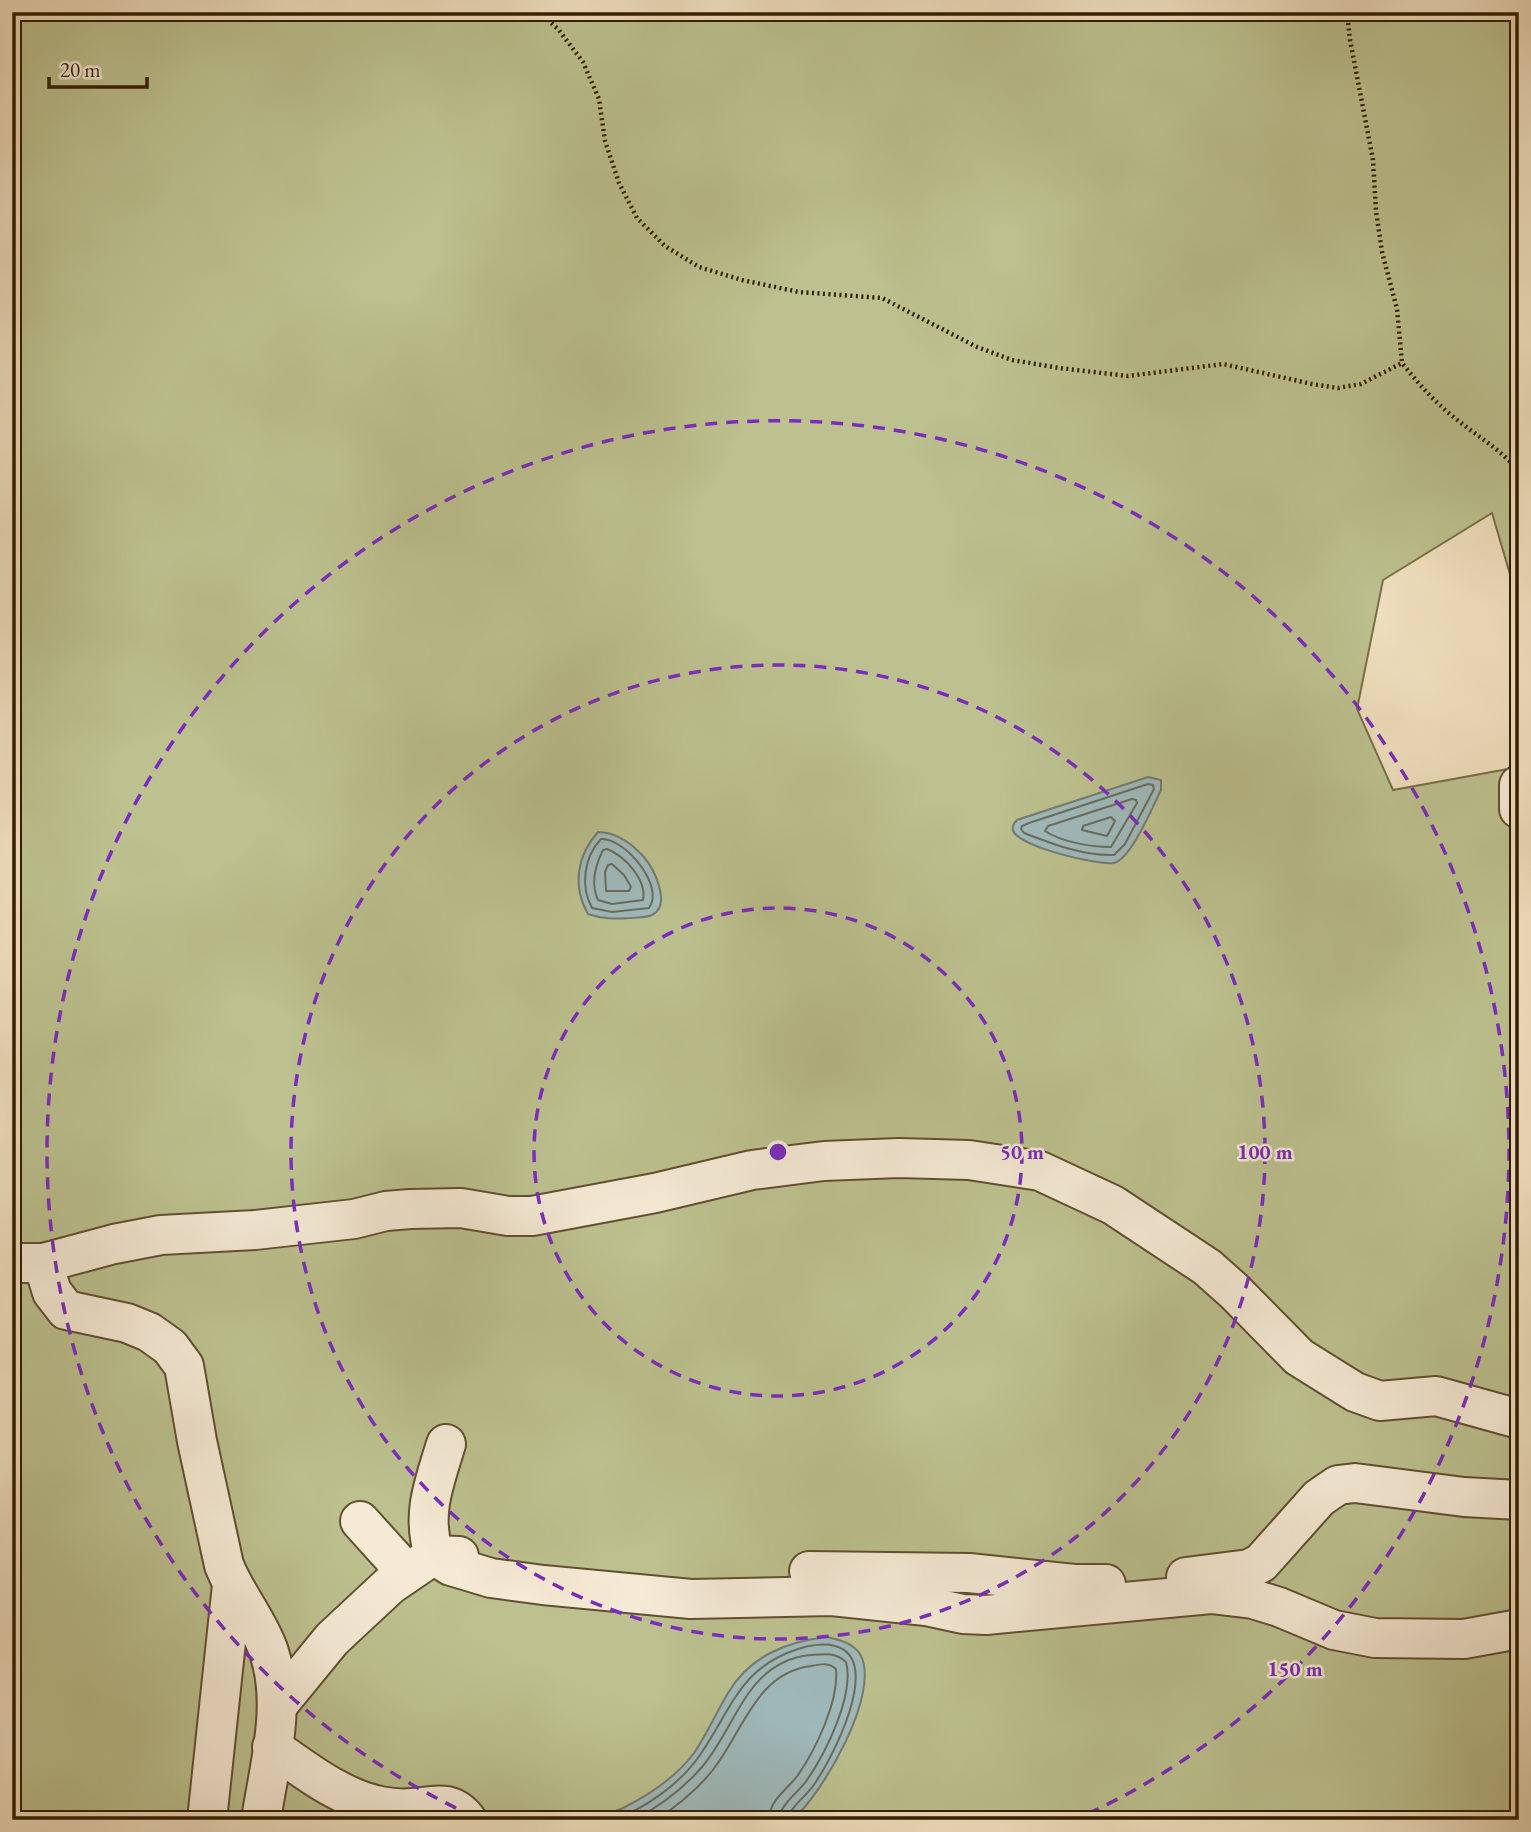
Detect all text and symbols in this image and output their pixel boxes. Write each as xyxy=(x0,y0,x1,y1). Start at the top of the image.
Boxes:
scale bar xyxy=(49,46,147,90)
text: 20 m xyxy=(60,56,101,83)
text: 50 m xyxy=(1000,1138,1044,1165)
text: 100 m xyxy=(1237,1138,1293,1165)
centre of rings xyxy=(766,1140,790,1164)
text: 150 m xyxy=(1267,1655,1323,1682)

